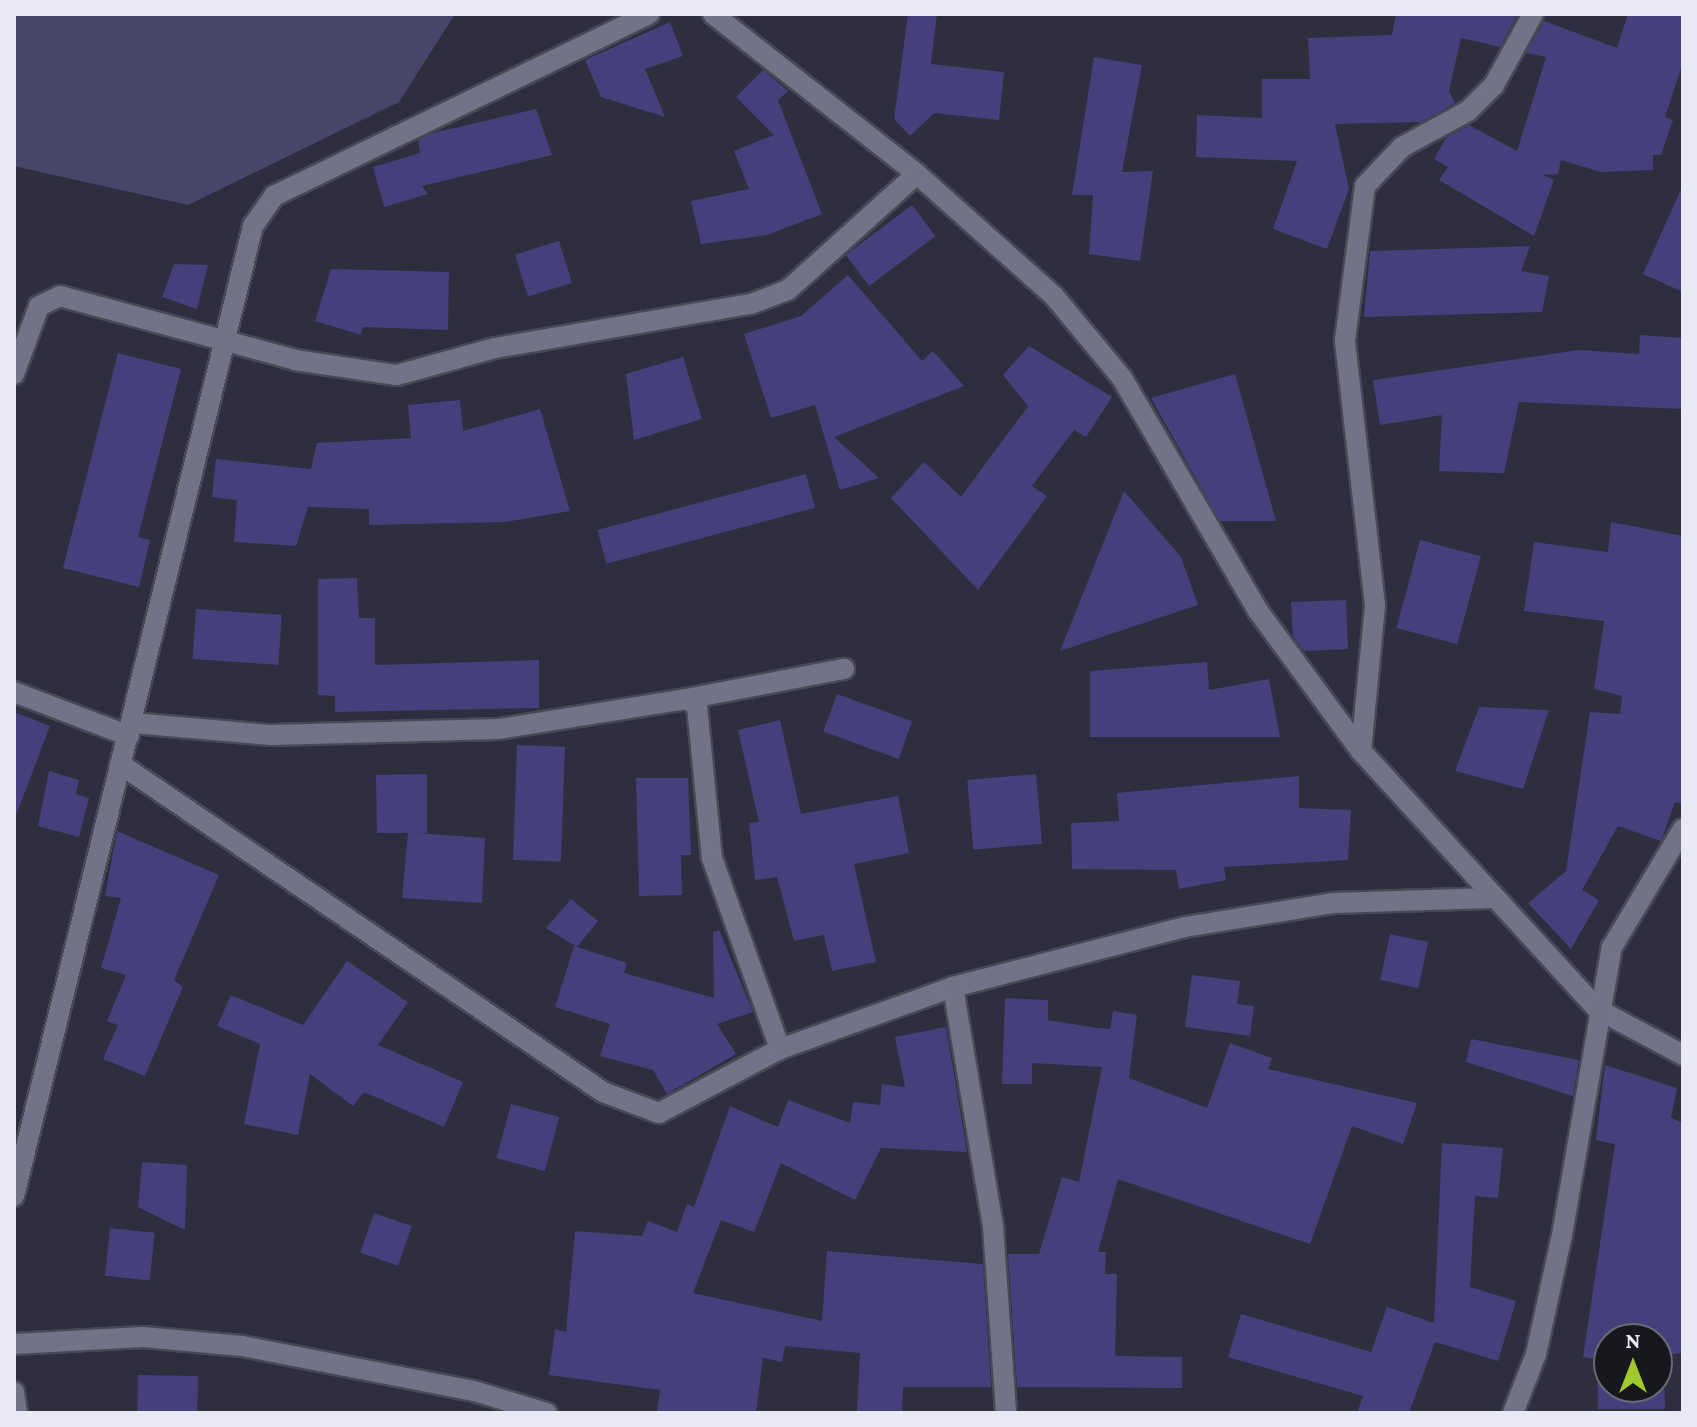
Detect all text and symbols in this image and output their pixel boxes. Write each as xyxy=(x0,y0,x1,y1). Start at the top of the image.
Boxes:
north arrow xyxy=(1593,1323,1673,1403)
text: N xyxy=(1626,1328,1641,1353)

